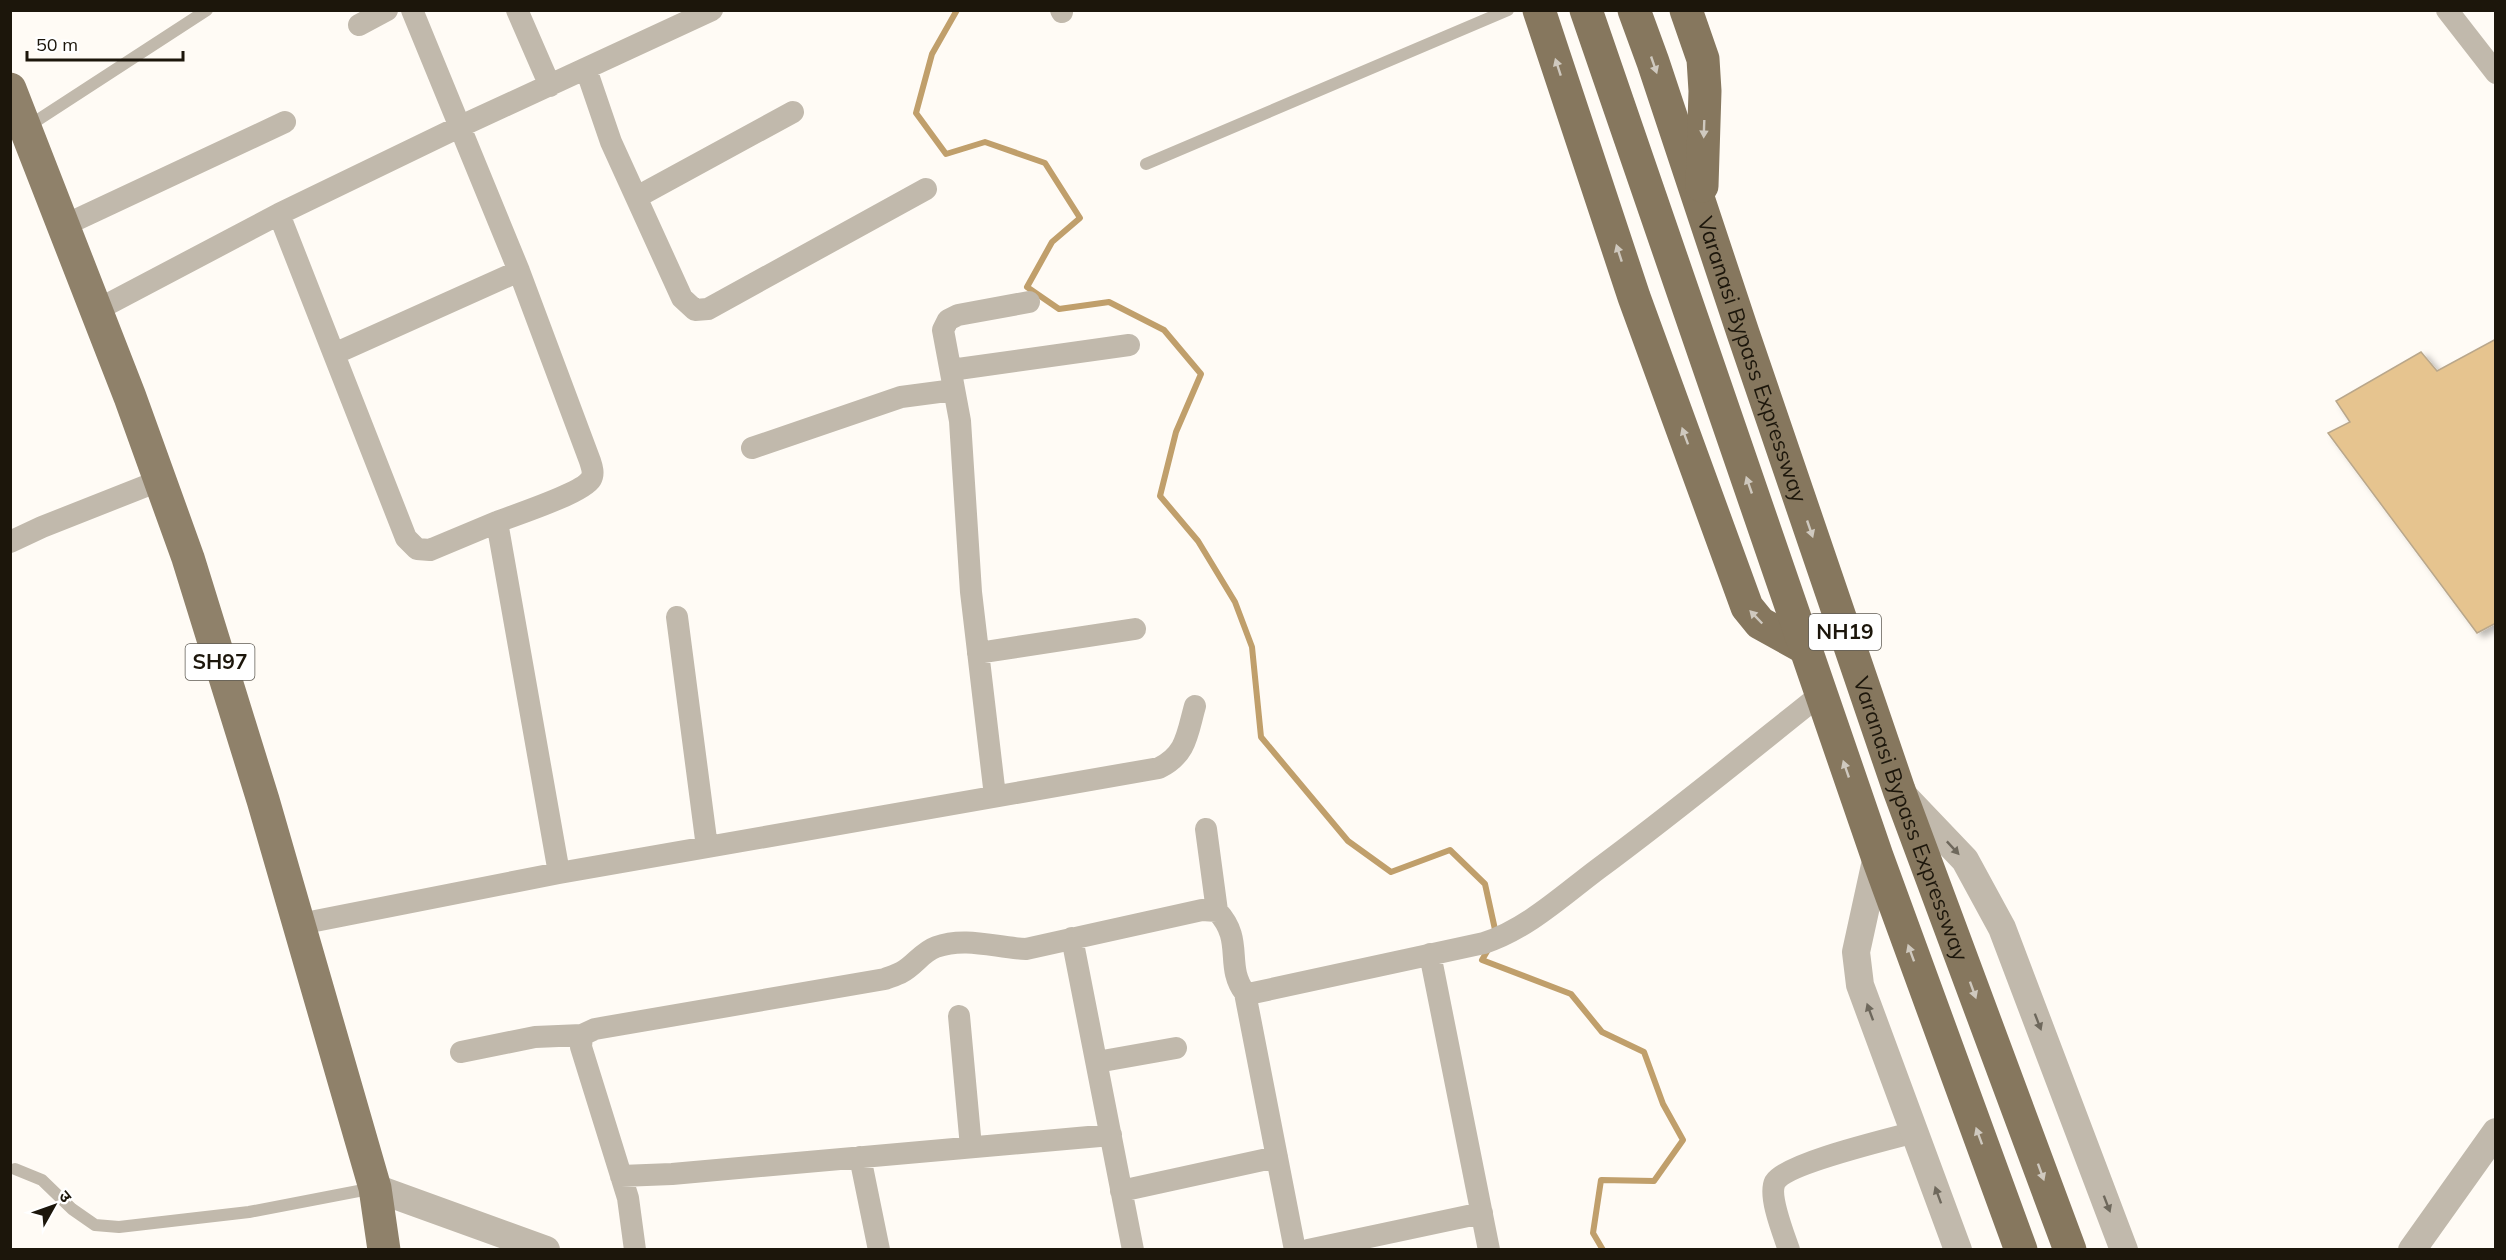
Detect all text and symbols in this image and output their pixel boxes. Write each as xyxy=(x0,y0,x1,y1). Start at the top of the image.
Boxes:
scale bar xyxy=(27,24,183,62)
text: 50 m xyxy=(36,33,78,56)
one-way arrow xyxy=(1650,56,1660,74)
one-way arrow xyxy=(1553,58,1562,76)
one-way arrow xyxy=(1699,119,1709,138)
street label: Varanasi Bypass Expressway xyxy=(1691,213,1814,506)
one-way arrow xyxy=(1614,244,1624,262)
one-way arrow xyxy=(1679,427,1689,445)
one-way arrow xyxy=(1744,476,1753,494)
one-way arrow xyxy=(1805,520,1815,538)
one-way arrow xyxy=(1749,610,1763,624)
road number: NH19 xyxy=(1809,614,1881,650)
road number: SH97 xyxy=(186,644,254,680)
street label: Varanasi Bypass Expressway xyxy=(1847,673,1975,965)
one-way arrow xyxy=(1841,760,1851,778)
one-way arrow xyxy=(1946,840,1960,854)
one-way arrow xyxy=(1906,944,1915,962)
one-way arrow xyxy=(1969,981,1979,999)
one-way arrow xyxy=(1865,1002,1875,1020)
one-way arrow xyxy=(2034,1013,2043,1031)
one-way arrow xyxy=(1974,1126,1984,1144)
one-way arrow xyxy=(2037,1164,2047,1182)
north arrow xyxy=(24,1176,84,1236)
one-way arrow xyxy=(1932,1185,1942,1203)
text: उ xyxy=(55,1186,77,1207)
one-way arrow xyxy=(2103,1195,2112,1213)

